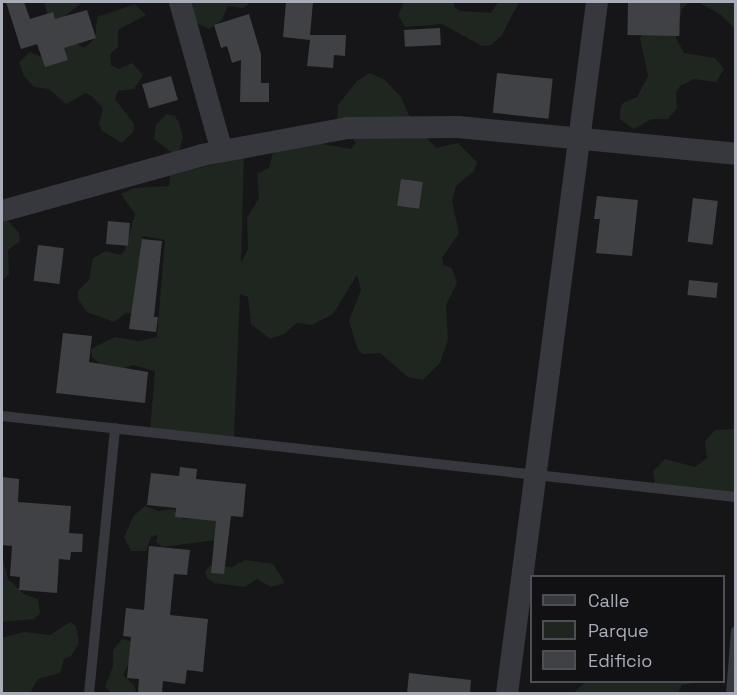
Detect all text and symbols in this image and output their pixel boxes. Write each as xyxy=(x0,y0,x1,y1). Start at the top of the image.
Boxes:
legend xyxy=(530,575,725,683)
text: Calle xyxy=(588,589,629,612)
text: Parque xyxy=(588,619,649,642)
text: Edificio xyxy=(588,649,652,672)

